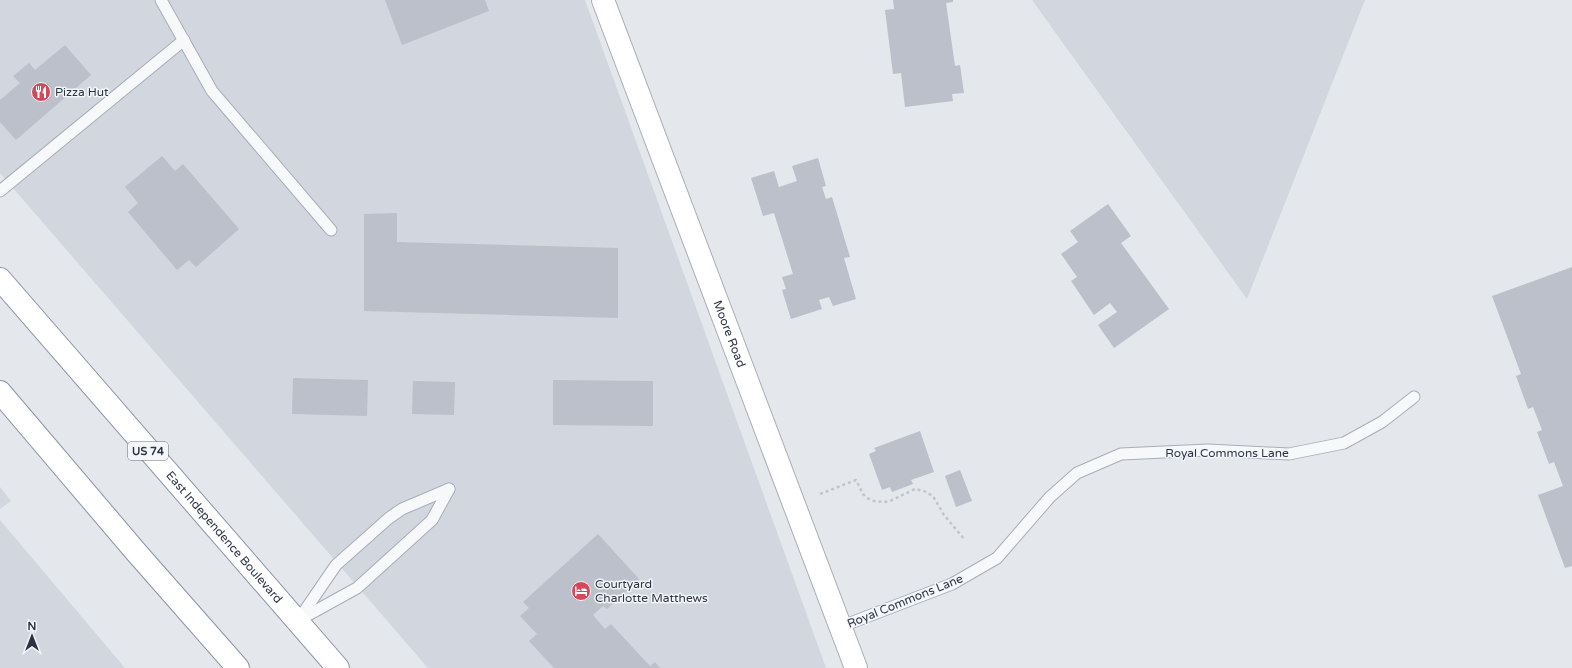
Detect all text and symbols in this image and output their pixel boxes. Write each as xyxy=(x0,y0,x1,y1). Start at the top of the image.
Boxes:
restaurant icon: Pizza Hut xyxy=(30,81,52,103)
place label: Pizza Hut xyxy=(55,85,109,99)
street label: Moore Road xyxy=(710,298,748,369)
road number: US 74 xyxy=(128,442,168,460)
street label: Royal Commons Lane xyxy=(1165,446,1289,460)
street label: East Independence Boulevard xyxy=(163,468,285,606)
street label: Royal Commons Lane xyxy=(845,571,965,631)
place label: Courtyard Charlotte Matthews xyxy=(595,577,708,605)
hotel icon: Courtyard Charlotte Matthews xyxy=(570,580,592,602)
north arrow xyxy=(12,616,52,656)
text: N xyxy=(28,620,36,633)

